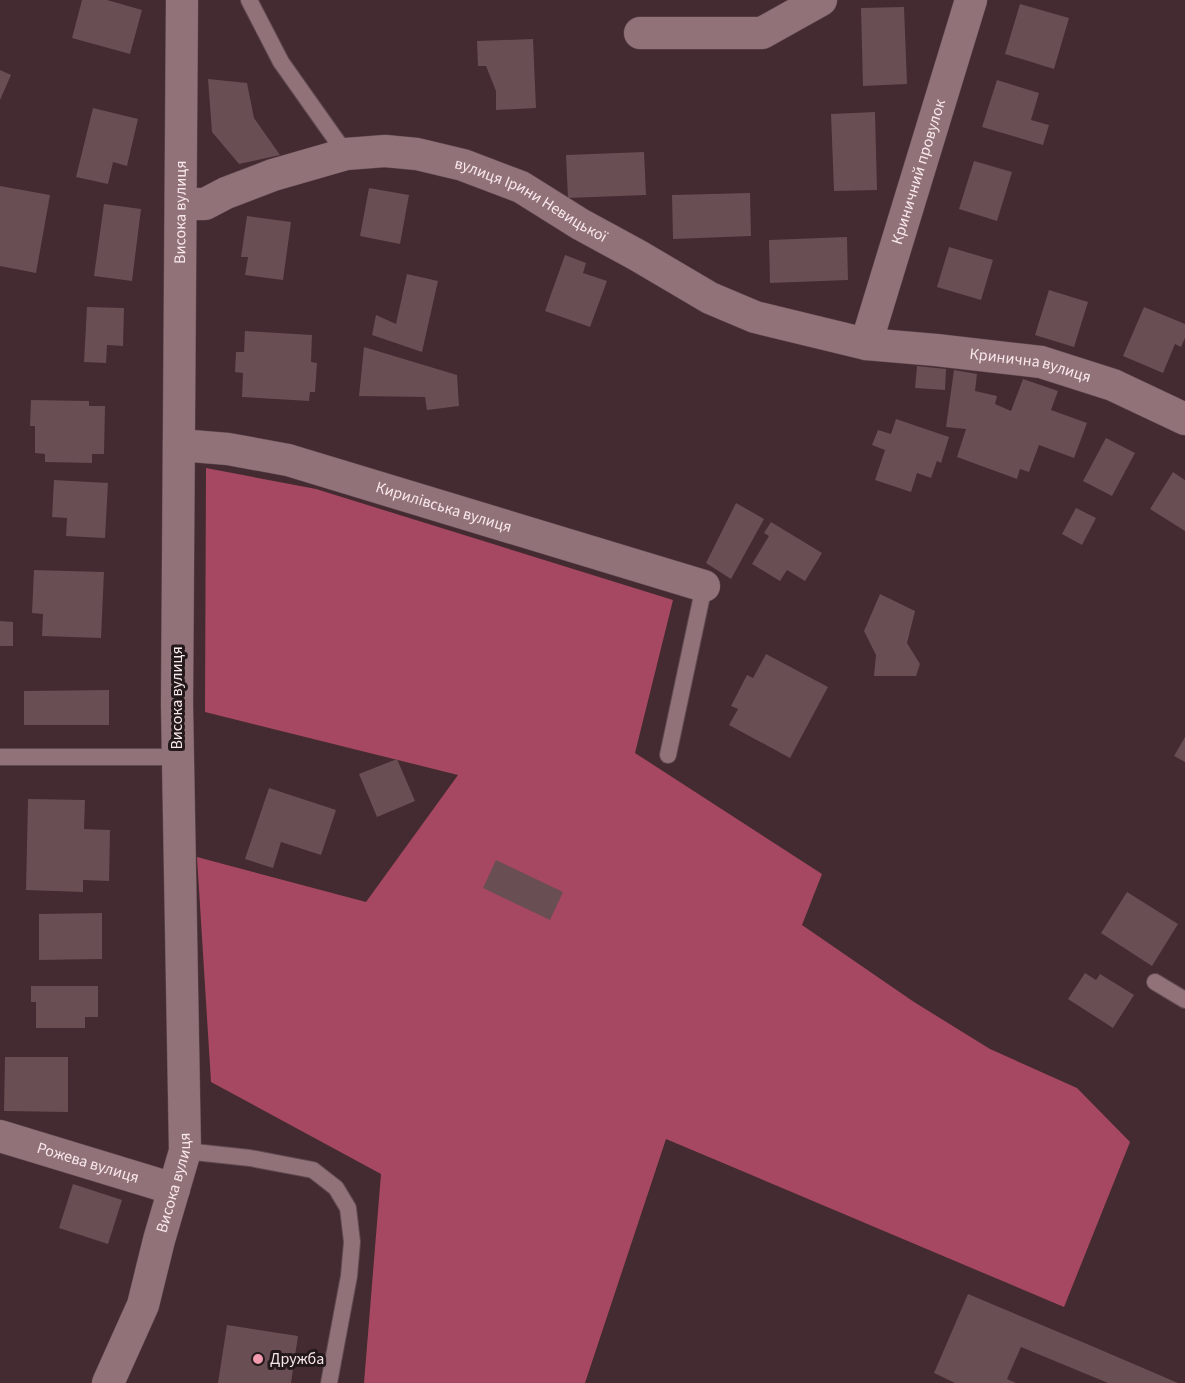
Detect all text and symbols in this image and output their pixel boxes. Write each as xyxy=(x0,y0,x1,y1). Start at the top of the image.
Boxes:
street label: Криничний провулок xyxy=(886,96,951,247)
street label: вулиця Ірини Невицької xyxy=(452,152,612,248)
street label: Висока вулиця xyxy=(169,160,192,264)
street label: Кринична вулиця xyxy=(968,343,1094,388)
street label: Кирилівська вулиця xyxy=(373,476,515,538)
street label: Висока вулиця xyxy=(166,646,188,750)
street label: Висока вулиця xyxy=(151,1132,196,1236)
street label: Рожева вулиця xyxy=(34,1137,142,1189)
place label: Дружба xyxy=(270,1348,324,1370)
marker: Дружба xyxy=(251,1352,265,1366)

